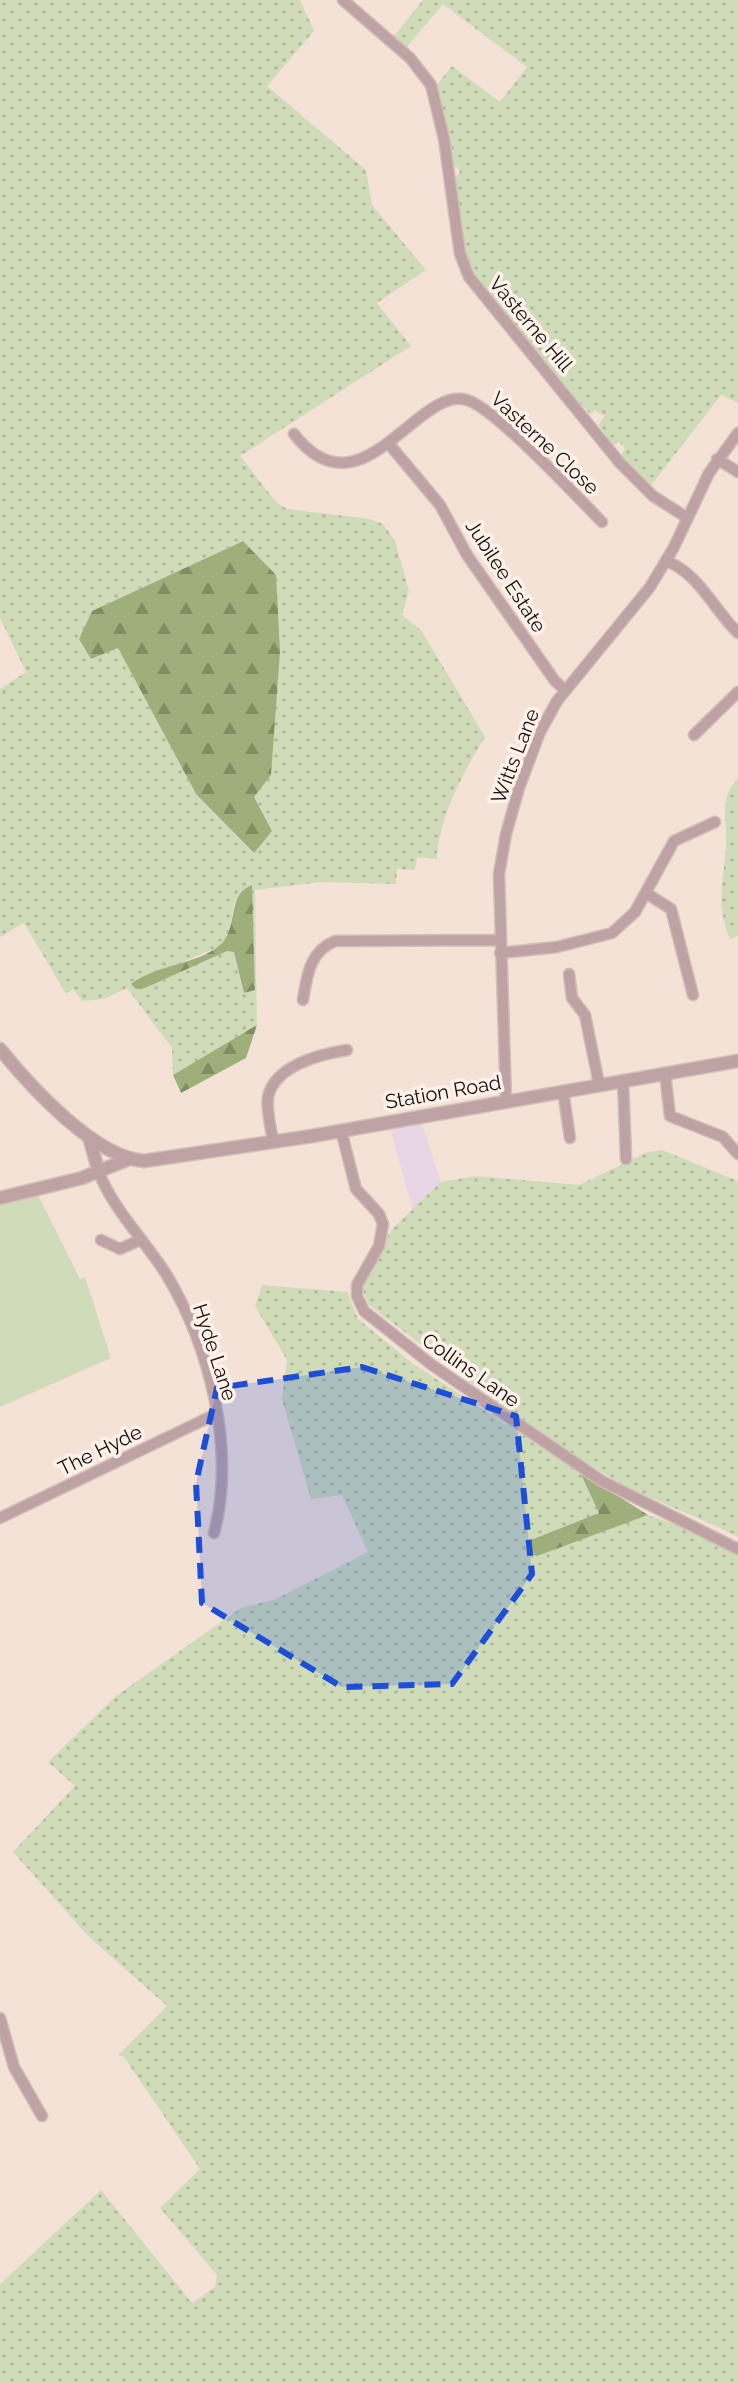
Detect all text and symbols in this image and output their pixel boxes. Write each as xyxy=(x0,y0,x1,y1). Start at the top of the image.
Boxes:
street label: Vasterne Hill xyxy=(484,272,578,377)
street label: Vasterne Close xyxy=(486,387,604,499)
street label: Jubilee Estate xyxy=(461,515,552,637)
street label: Witts Lane xyxy=(486,705,544,807)
street label: Station Road xyxy=(383,1070,503,1114)
street label: Hyde Lane xyxy=(188,1301,242,1404)
street label: Collins Lane xyxy=(418,1328,524,1412)
street label: The Hyde xyxy=(54,1419,146,1481)

